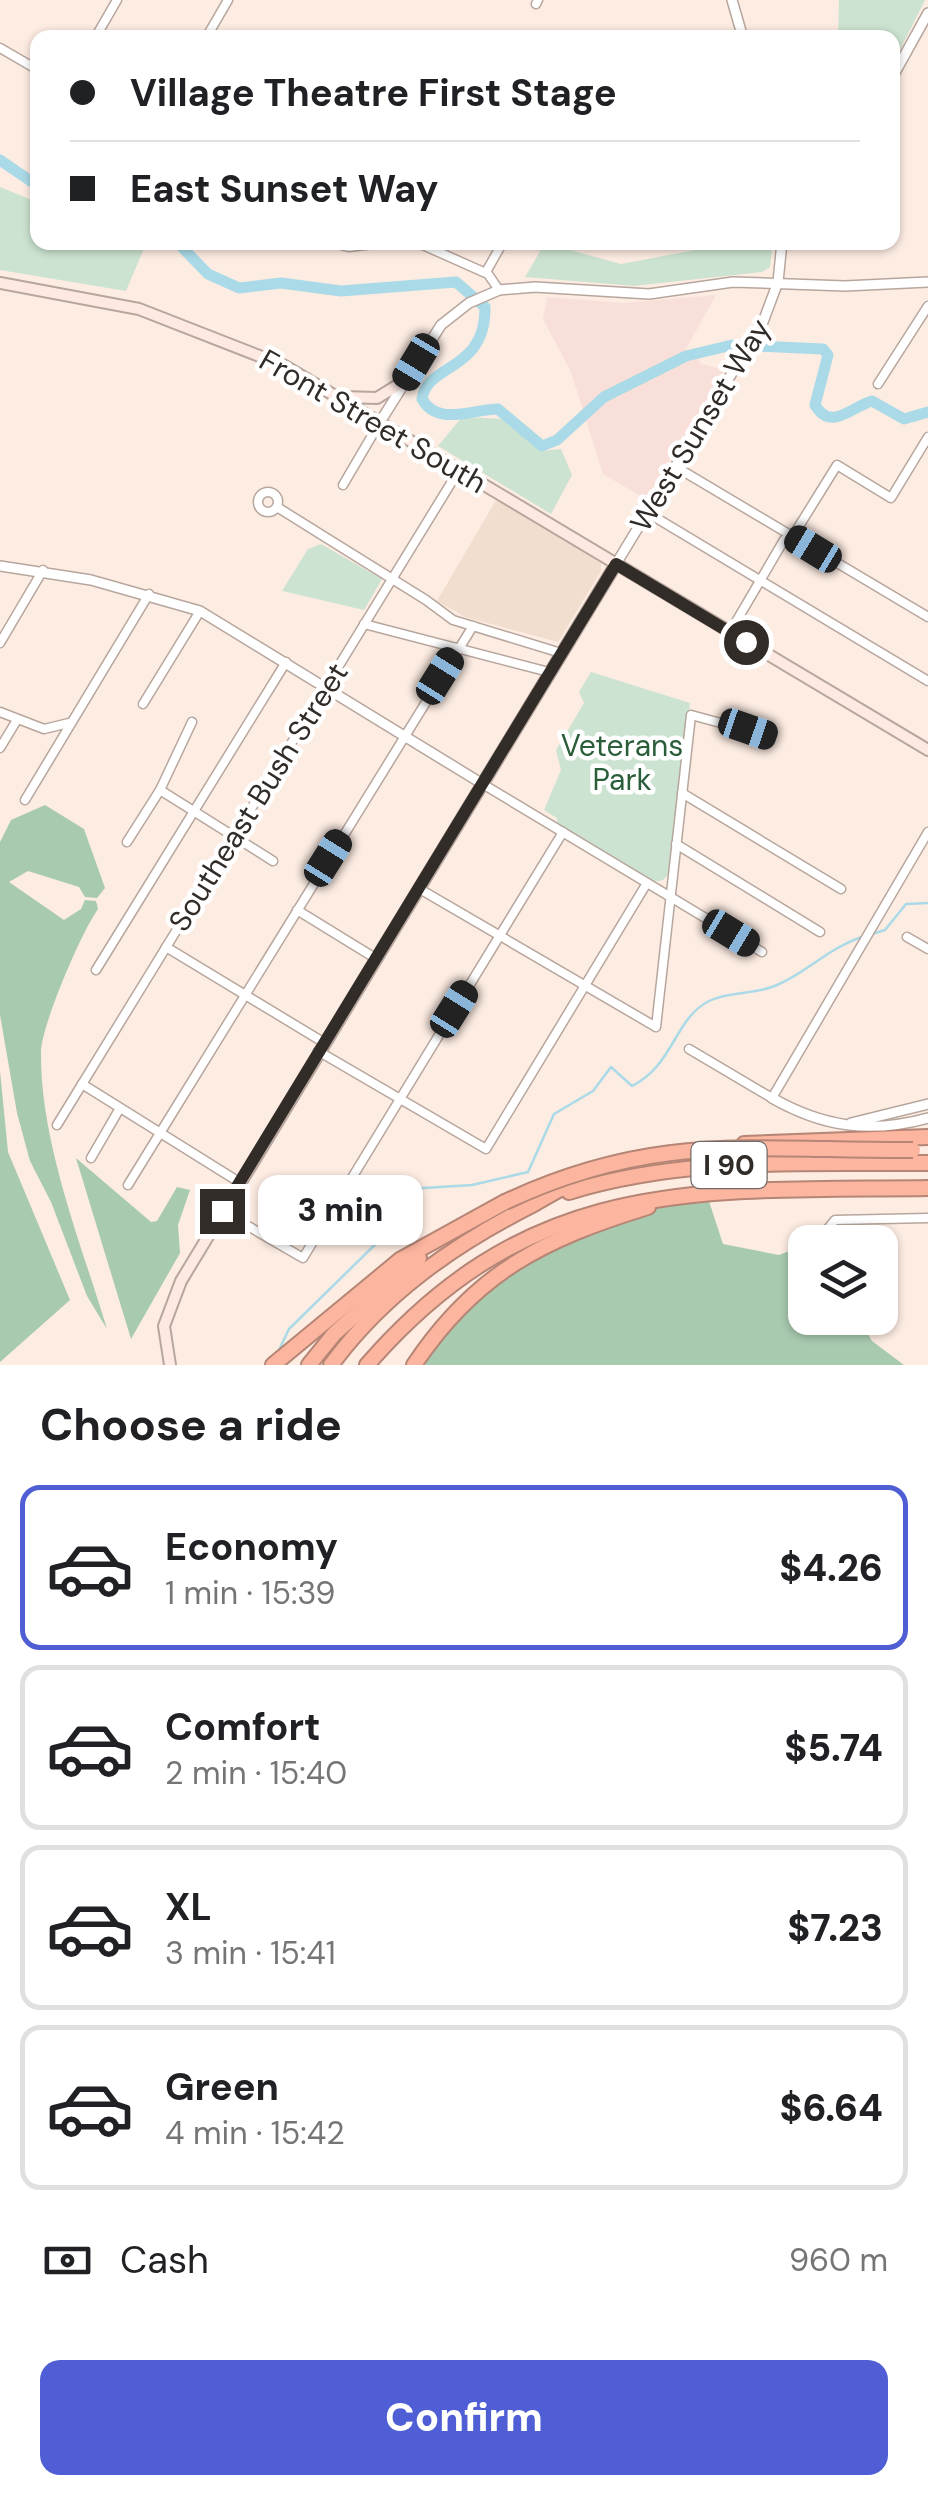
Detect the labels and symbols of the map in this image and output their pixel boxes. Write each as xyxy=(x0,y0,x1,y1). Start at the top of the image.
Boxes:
street label: West Sunset Way xyxy=(621,311,779,539)
car xyxy=(388,329,444,395)
street label: Front Street South xyxy=(253,340,493,502)
car xyxy=(780,521,846,577)
route start xyxy=(724,620,769,665)
car xyxy=(411,643,469,709)
street label: Southeast Bush Street xyxy=(159,655,357,939)
car xyxy=(715,705,781,753)
park label: Veterans Park xyxy=(561,726,683,799)
car xyxy=(299,825,357,891)
car xyxy=(698,905,764,961)
car xyxy=(425,976,483,1042)
road number: I 90 xyxy=(692,1142,766,1188)
callout: 3 min xyxy=(257,1176,422,1246)
route end xyxy=(200,1189,245,1234)

